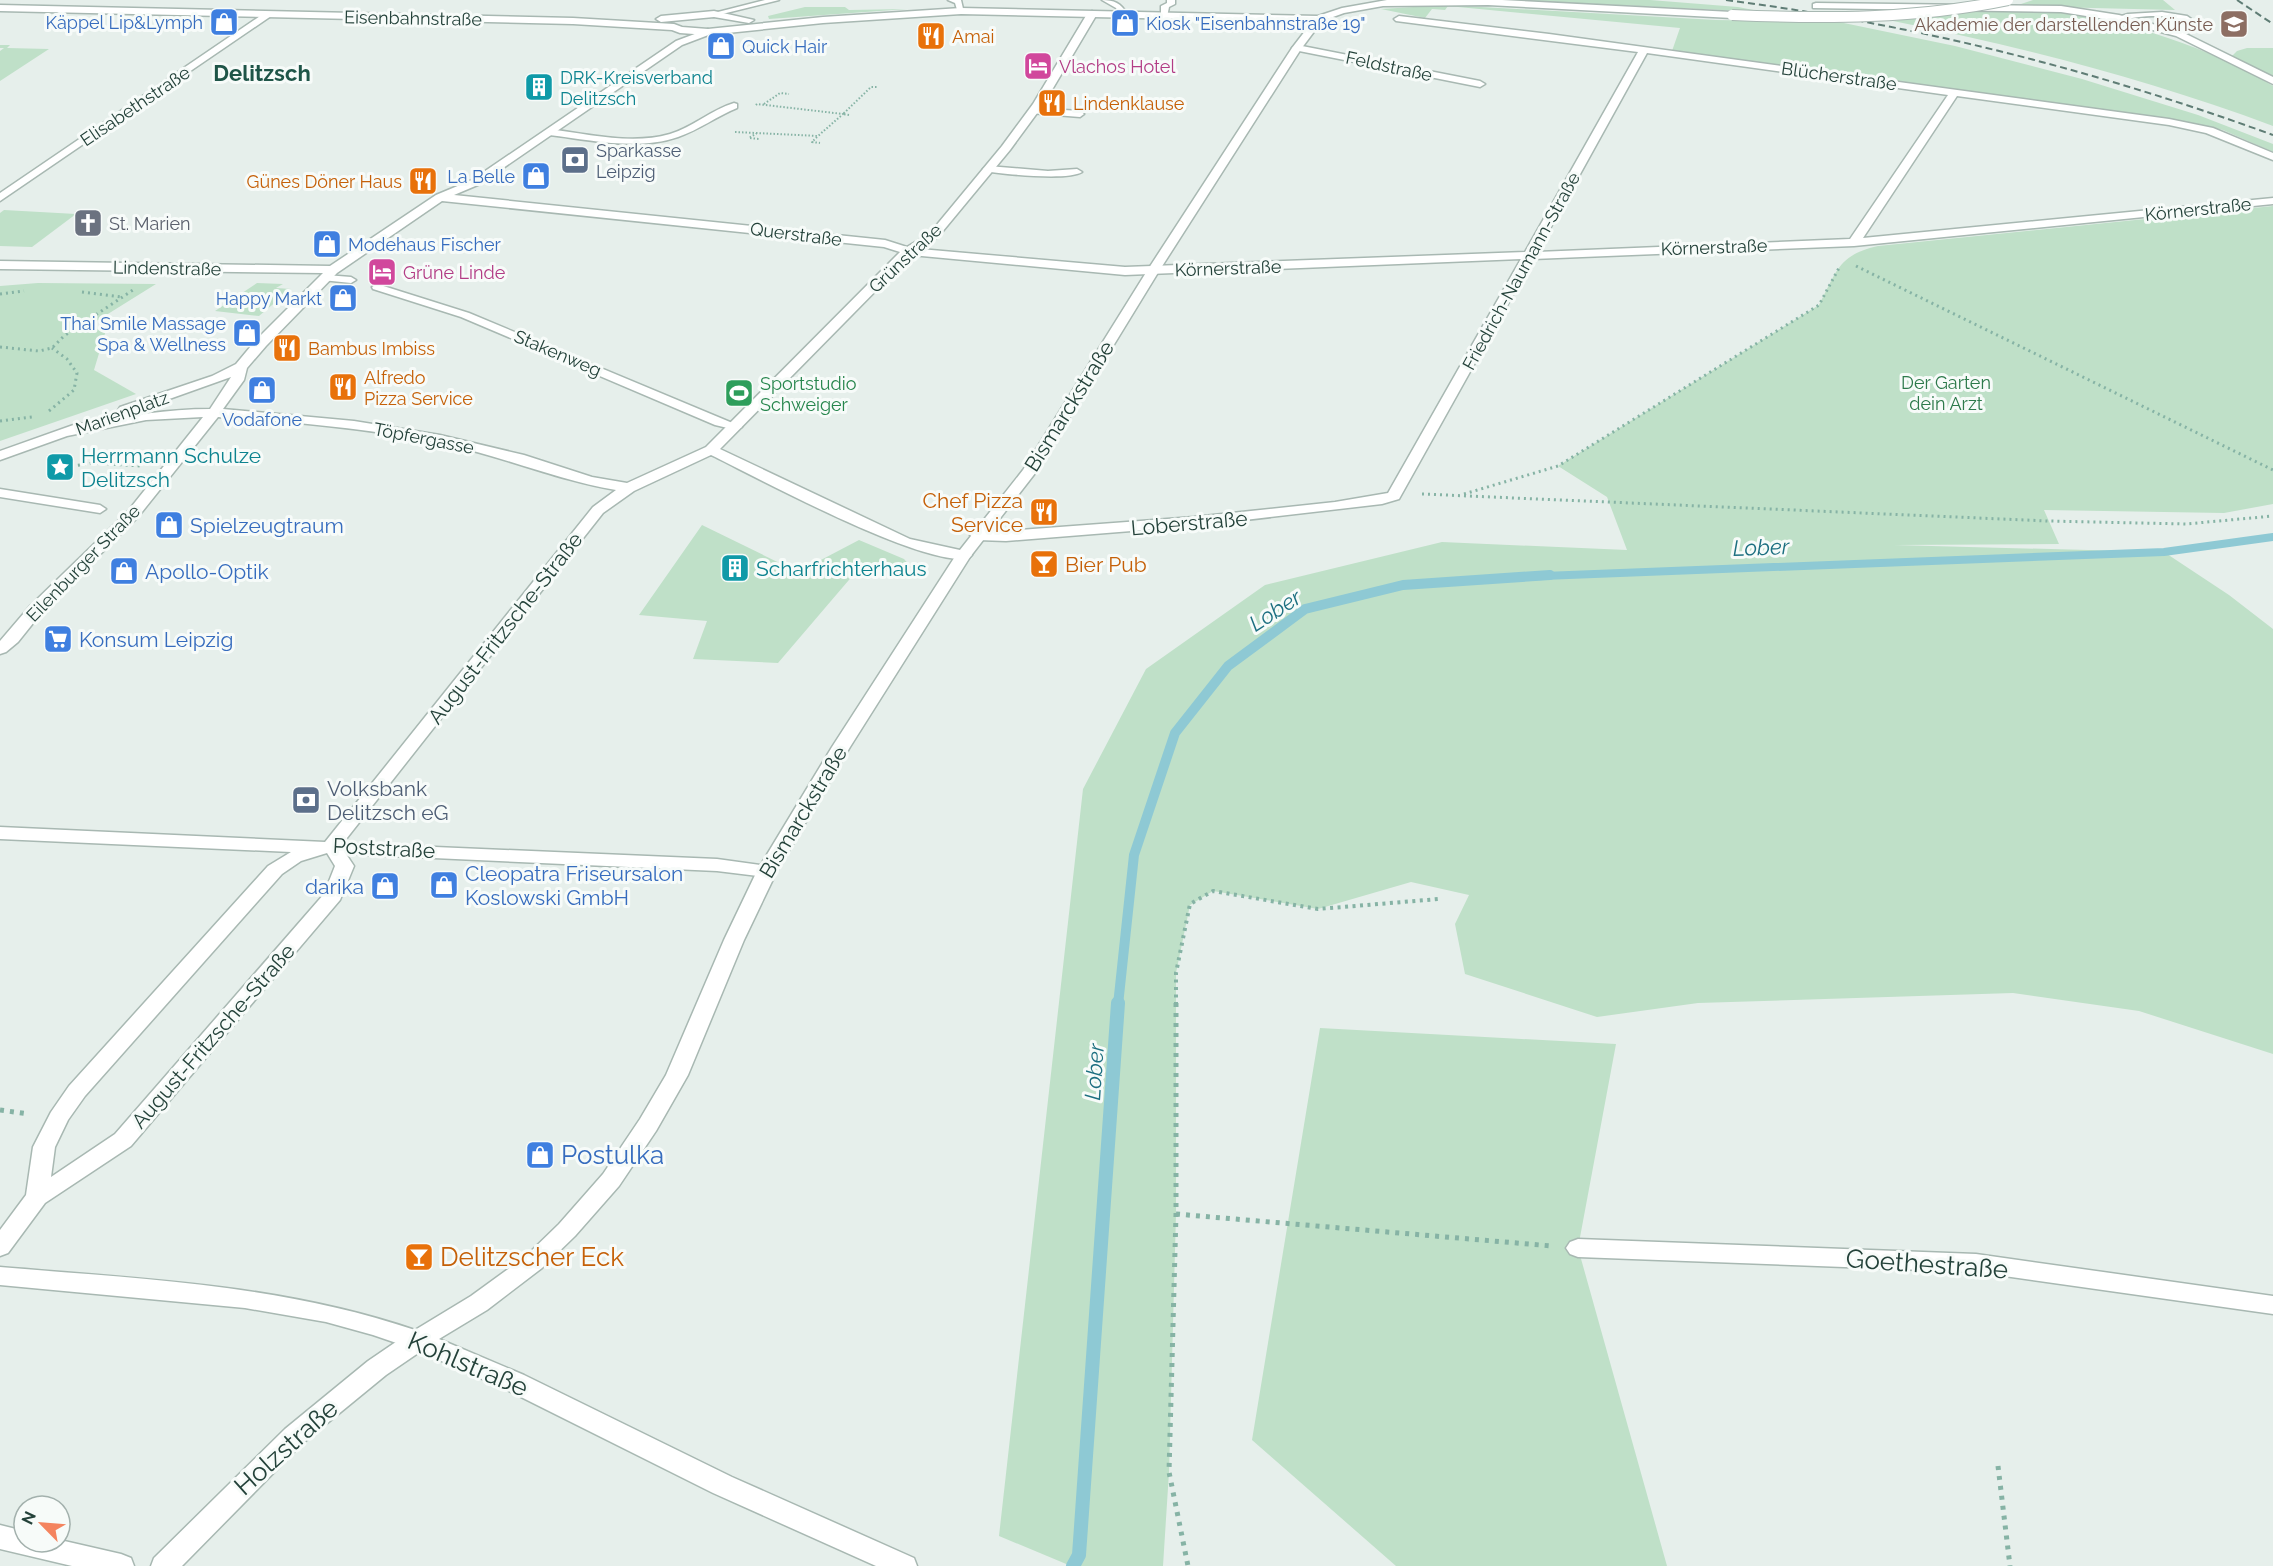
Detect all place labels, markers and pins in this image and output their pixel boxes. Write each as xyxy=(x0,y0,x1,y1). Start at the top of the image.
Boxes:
shop icon: Käppel Lip&Lymph xyxy=(208,6,240,38)
shop icon: Kiosk "Eisenbahnstraße 19" xyxy=(1109,7,1141,39)
school or university icon: Akademie der darstellenden Künste xyxy=(2218,8,2250,40)
place label: Käppel Lip&Lymph xyxy=(45,12,203,33)
place label: Kiosk "Eisenbahnstraße 19" xyxy=(1146,13,1366,34)
place label: Akademie der darstellenden Künste xyxy=(1914,14,2213,35)
restaurant icon: Amai xyxy=(915,20,947,52)
place label: Amai xyxy=(952,26,994,47)
shop icon: Quick Hair xyxy=(705,30,737,62)
place label: Quick Hair xyxy=(742,36,828,57)
hotel icon: Vlachos Hotel xyxy=(1022,50,1054,82)
place label: Vlachos Hotel xyxy=(1059,56,1175,77)
place label: DRK-Kreisverband Delitzsch xyxy=(560,67,713,109)
building icon: DRK-Kreisverband Delitzsch xyxy=(523,71,555,103)
restaurant icon: Lindenklause xyxy=(1036,87,1068,119)
place label: Lindenklause xyxy=(1073,93,1185,114)
place label: Sparkasse Leipzig xyxy=(596,140,682,182)
bank icon: Sparkasse Leipzig xyxy=(559,144,591,176)
shop icon: La Belle xyxy=(520,160,552,192)
restaurant icon: Günes Döner Haus xyxy=(407,165,439,197)
place label: La Belle xyxy=(447,166,515,187)
place label: Günes Döner Haus xyxy=(247,171,402,192)
church icon: St. Marien xyxy=(72,207,104,239)
place label: St. Marien xyxy=(109,213,191,234)
shop icon: Modehaus Fischer xyxy=(311,228,343,260)
place label: Modehaus Fischer xyxy=(348,234,502,255)
hotel icon: Grüne Linde xyxy=(366,256,398,288)
place label: Grüne Linde xyxy=(403,262,506,283)
shop icon: Happy Markt xyxy=(327,282,359,314)
place label: Happy Markt xyxy=(216,288,322,309)
place label: Thai Smile Massage Spa & Wellness xyxy=(60,313,226,355)
shop icon: Thai Smile Massage Spa & Wellness xyxy=(231,317,263,349)
restaurant icon: Bambus Imbiss xyxy=(271,332,303,364)
place label: Bambus Imbiss xyxy=(308,338,435,359)
place label: Alfredo Pizza Service xyxy=(364,367,473,409)
restaurant icon: Alfredo Pizza Service xyxy=(327,371,359,403)
place label: Sportstudio Schweiger xyxy=(760,373,857,415)
shop icon: Vodafone xyxy=(246,374,278,406)
sports icon: Sportstudio Schweiger xyxy=(723,377,755,409)
place label: Vodafone xyxy=(222,409,302,430)
place label: Herrmann Schulze Delitzsch xyxy=(81,443,261,492)
place icon: Herrmann Schulze Delitzsch xyxy=(44,451,76,483)
place label: Chef Pizza Service xyxy=(923,488,1023,537)
restaurant icon: Chef Pizza Service xyxy=(1028,496,1060,528)
shop icon: Spielzeugtraum xyxy=(153,509,185,541)
place label: Spielzeugtraum xyxy=(190,513,344,538)
bar icon: Bier Pub xyxy=(1028,548,1060,580)
building icon: Scharfrichterhaus xyxy=(719,552,751,584)
place label: Bier Pub xyxy=(1065,552,1147,577)
shop icon: Apollo-Optik xyxy=(108,555,140,587)
place label: Scharfrichterhaus xyxy=(756,556,927,581)
place label: Apollo-Optik xyxy=(145,559,269,584)
supermarket icon: Konsum Leipzig xyxy=(42,623,74,655)
place label: Konsum Leipzig xyxy=(79,627,233,652)
place label: Volksbank Delitzsch eG xyxy=(327,776,449,825)
bank icon: Volksbank Delitzsch eG xyxy=(290,784,322,816)
place label: Cleopatra Friseursalon Koslowski GmbH xyxy=(465,861,683,910)
shop icon: Cleopatra Friseursalon Koslowski GmbH xyxy=(428,869,460,901)
shop icon: darika xyxy=(369,870,401,902)
place label: darika xyxy=(305,874,364,899)
shop icon: Postulka xyxy=(524,1139,556,1171)
place label: Postulka xyxy=(561,1140,664,1170)
bar icon: Delitzscher Eck xyxy=(403,1241,435,1273)
place label: Delitzscher Eck xyxy=(440,1242,624,1272)

